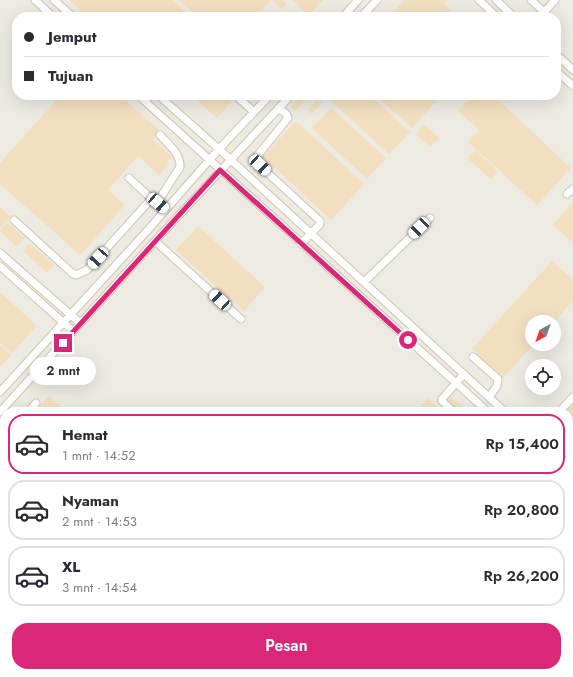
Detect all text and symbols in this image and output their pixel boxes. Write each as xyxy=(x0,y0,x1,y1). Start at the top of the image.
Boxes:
text: Jemput xyxy=(48,26,97,48)
text: Tujuan xyxy=(48,65,93,87)
car xyxy=(247,152,273,178)
car xyxy=(145,191,171,215)
car xyxy=(406,215,432,241)
car xyxy=(86,245,110,271)
car xyxy=(207,287,233,313)
north arrow xyxy=(525,315,561,351)
map controls xyxy=(525,315,561,395)
route start xyxy=(399,331,417,349)
route end xyxy=(54,334,72,352)
callout: 2 mnt xyxy=(30,357,96,385)
button: locate xyxy=(525,359,561,395)
text: 2 mnt xyxy=(46,361,80,380)
text: Hemat xyxy=(62,424,108,446)
icon: car xyxy=(14,426,50,462)
text: Rp 15,400 xyxy=(485,433,559,455)
text: 1 mnt · 14:52 xyxy=(62,446,136,465)
text: Nyaman xyxy=(62,490,119,512)
icon: car xyxy=(14,492,50,528)
text: Rp 20,800 xyxy=(484,499,559,521)
text: 2 mnt · 14:53 xyxy=(62,512,137,531)
text: XL xyxy=(62,556,80,578)
icon: car xyxy=(14,558,50,594)
text: Rp 26,200 xyxy=(484,565,559,587)
text: 3 mnt · 14:54 xyxy=(62,578,137,597)
button: Pesan xyxy=(12,623,561,669)

